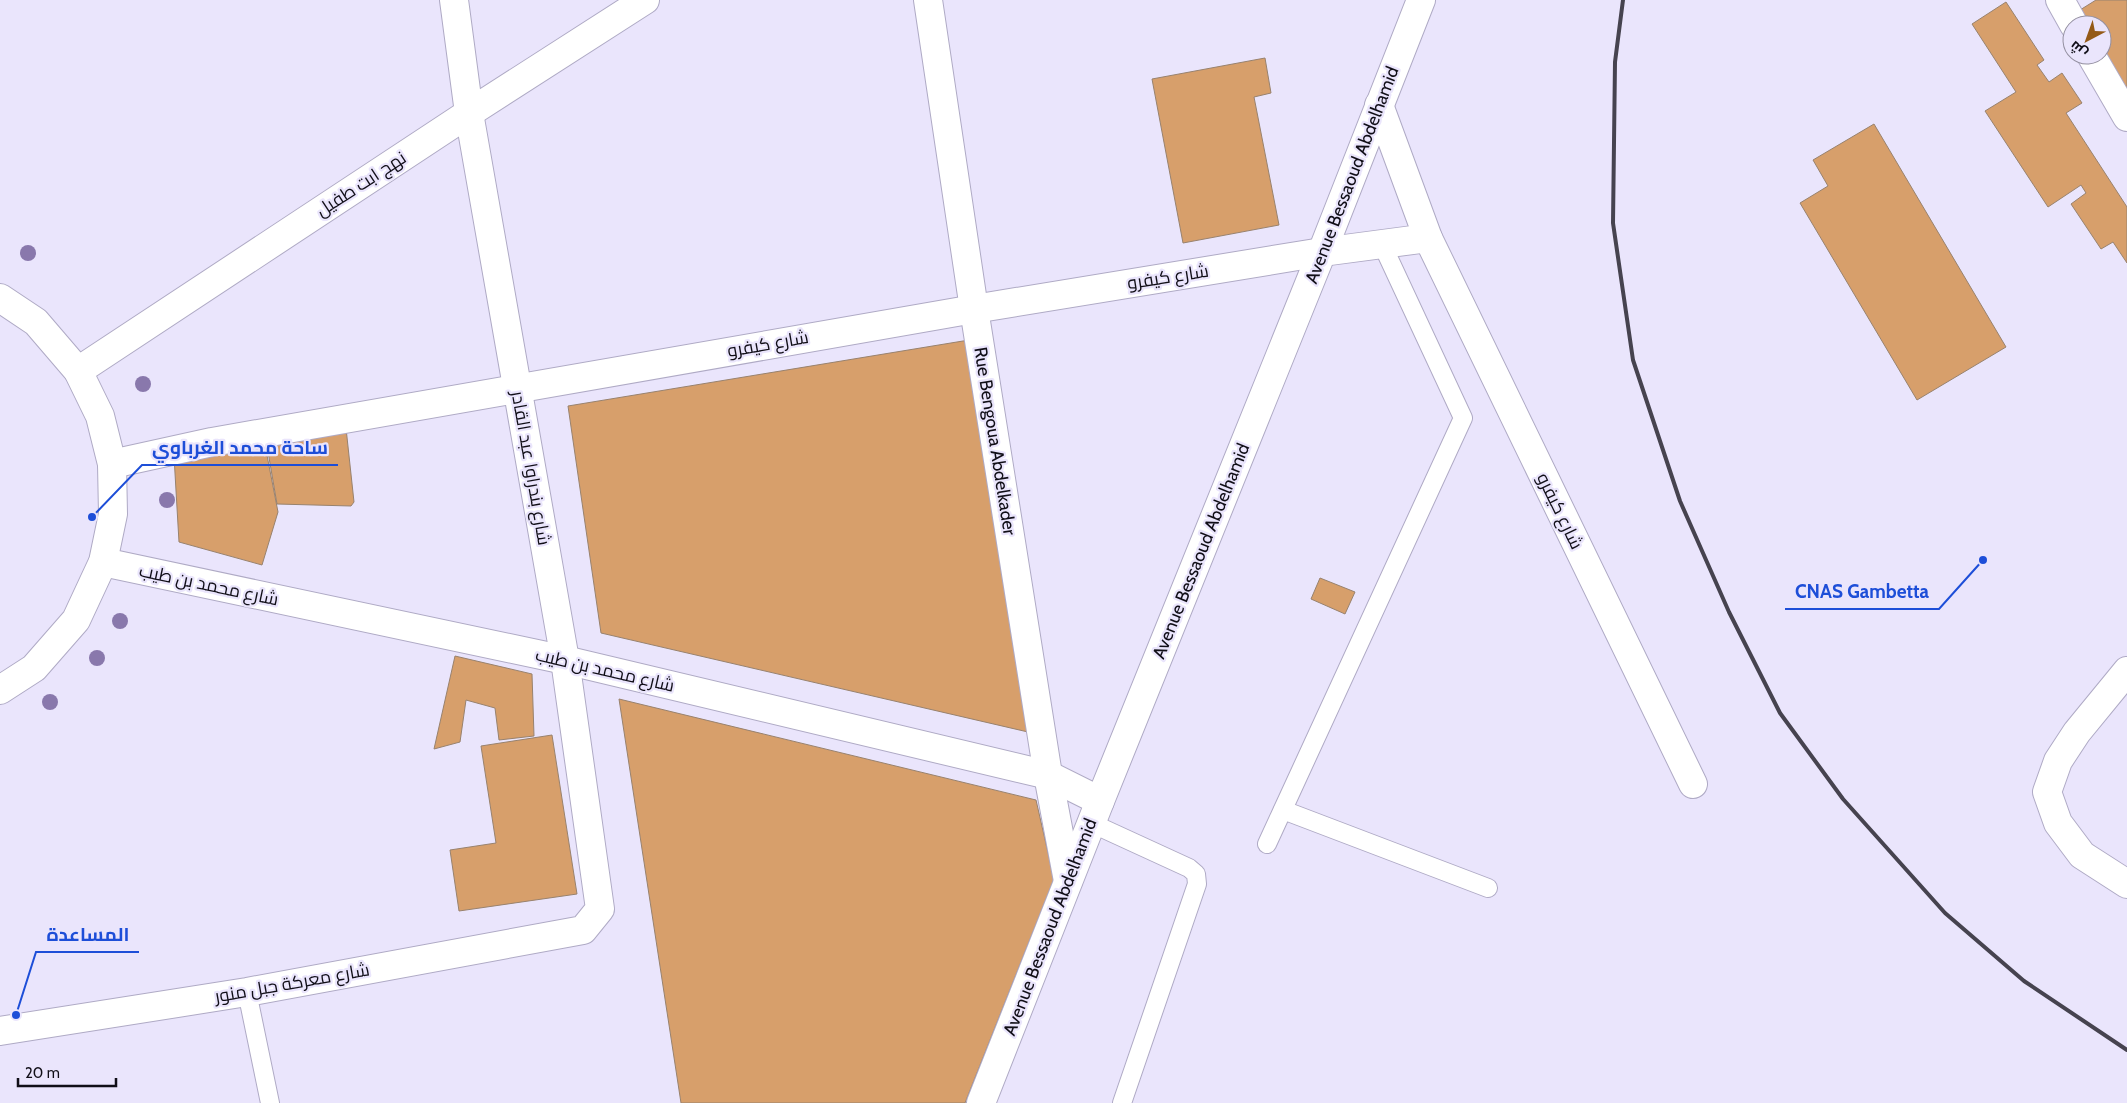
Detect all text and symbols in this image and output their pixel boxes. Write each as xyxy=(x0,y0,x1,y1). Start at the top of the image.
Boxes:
north arrow xyxy=(2062,15,2112,65)
text: ش xyxy=(2066,37,2091,62)
street label: Avenue Bessaoud Abdelhamid xyxy=(1300,63,1404,287)
street label: نهج ابت طفيل xyxy=(312,147,411,222)
street label: شارع كيفرو xyxy=(1126,260,1210,295)
street label: شارع كيفرو xyxy=(726,326,811,363)
street label: Rue Bengoua Abdelkader xyxy=(969,345,1021,537)
street label: شارع بندراوا عبد القادر xyxy=(505,388,555,547)
callout: ساحة محمد الغرباوي xyxy=(142,431,338,465)
text: ساحة محمد الغرباوي xyxy=(152,436,328,463)
street label: Avenue Bessaoud Abdelhamid xyxy=(1148,440,1254,662)
street label: شارع كيفرو xyxy=(1531,469,1588,553)
street label: شارع محمد بن طيب xyxy=(137,559,281,611)
callout: CNAS Gambetta xyxy=(1785,575,1939,609)
text: CNAS Gambetta xyxy=(1795,580,1930,603)
street label: شارع محمد بن طيب xyxy=(533,643,677,698)
street label: Avenue Bessaoud Abdelhamid xyxy=(998,815,1102,1039)
callout: المساعدة xyxy=(36,918,139,952)
text: المساعدة xyxy=(47,923,129,946)
street label: شارع معركة جبل منور xyxy=(212,959,371,1009)
scale bar xyxy=(18,1056,115,1088)
text: 20 m xyxy=(25,1064,60,1082)

